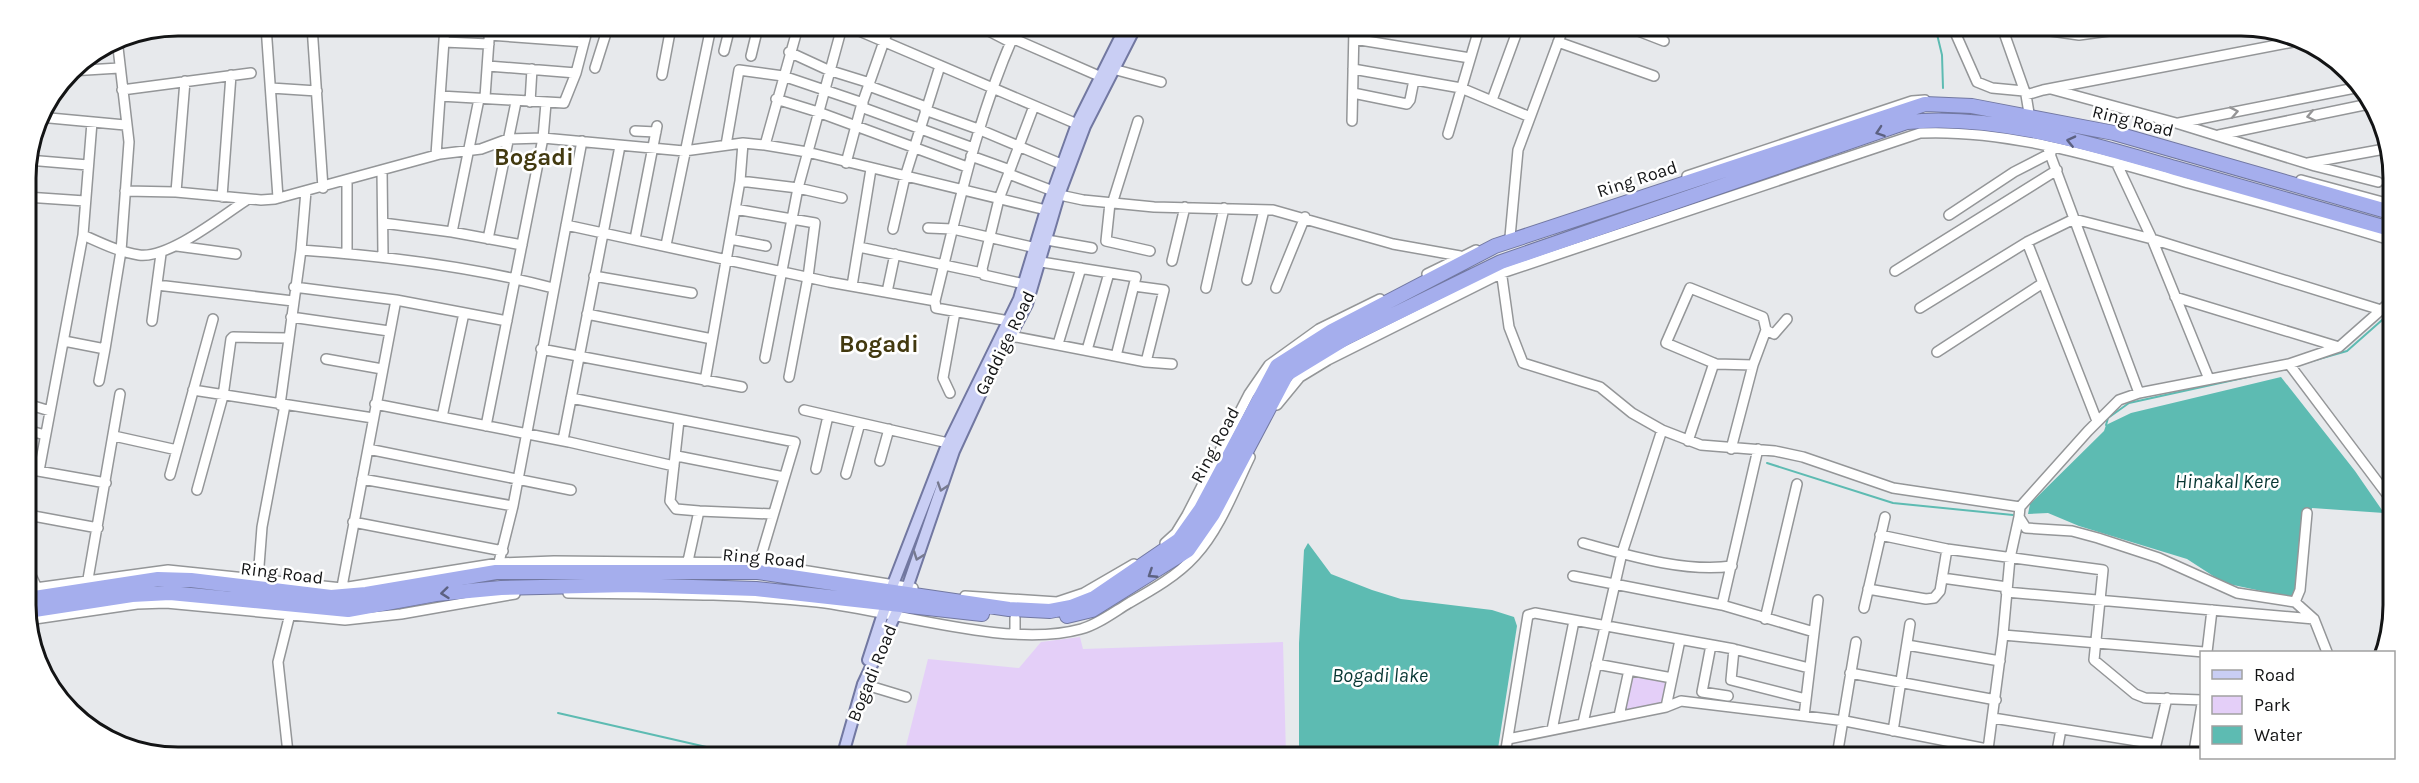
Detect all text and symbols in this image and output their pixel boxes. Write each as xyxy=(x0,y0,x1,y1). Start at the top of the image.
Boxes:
street label: Ring Road xyxy=(2090,100,2176,142)
one-way arrow xyxy=(2228,106,2238,119)
one-way arrow xyxy=(2307,109,2317,122)
one-way arrow xyxy=(1875,124,1886,137)
one-way arrow xyxy=(2066,135,2076,148)
district label: Bogadi xyxy=(494,143,574,171)
street label: Ring Road xyxy=(1594,156,1680,202)
street label: Gaddige Road xyxy=(970,287,1040,399)
district label: Bogadi xyxy=(839,330,919,358)
street label: Ring Road xyxy=(1186,403,1244,487)
water label: Hinakal Kere xyxy=(2175,470,2279,493)
one-way arrow xyxy=(937,481,950,492)
street label: Ring Road xyxy=(722,543,806,573)
one-way arrow xyxy=(913,551,926,561)
street label: Ring Road xyxy=(239,557,325,589)
one-way arrow xyxy=(1147,567,1158,578)
one-way arrow xyxy=(440,587,449,599)
street label: Bogadi Road xyxy=(843,621,901,725)
legend xyxy=(2200,651,2395,759)
water label: Bogadi lake xyxy=(1332,664,1428,687)
text: Road xyxy=(2254,664,2295,686)
text: Park xyxy=(2254,694,2291,716)
text: Water xyxy=(2254,724,2302,746)

